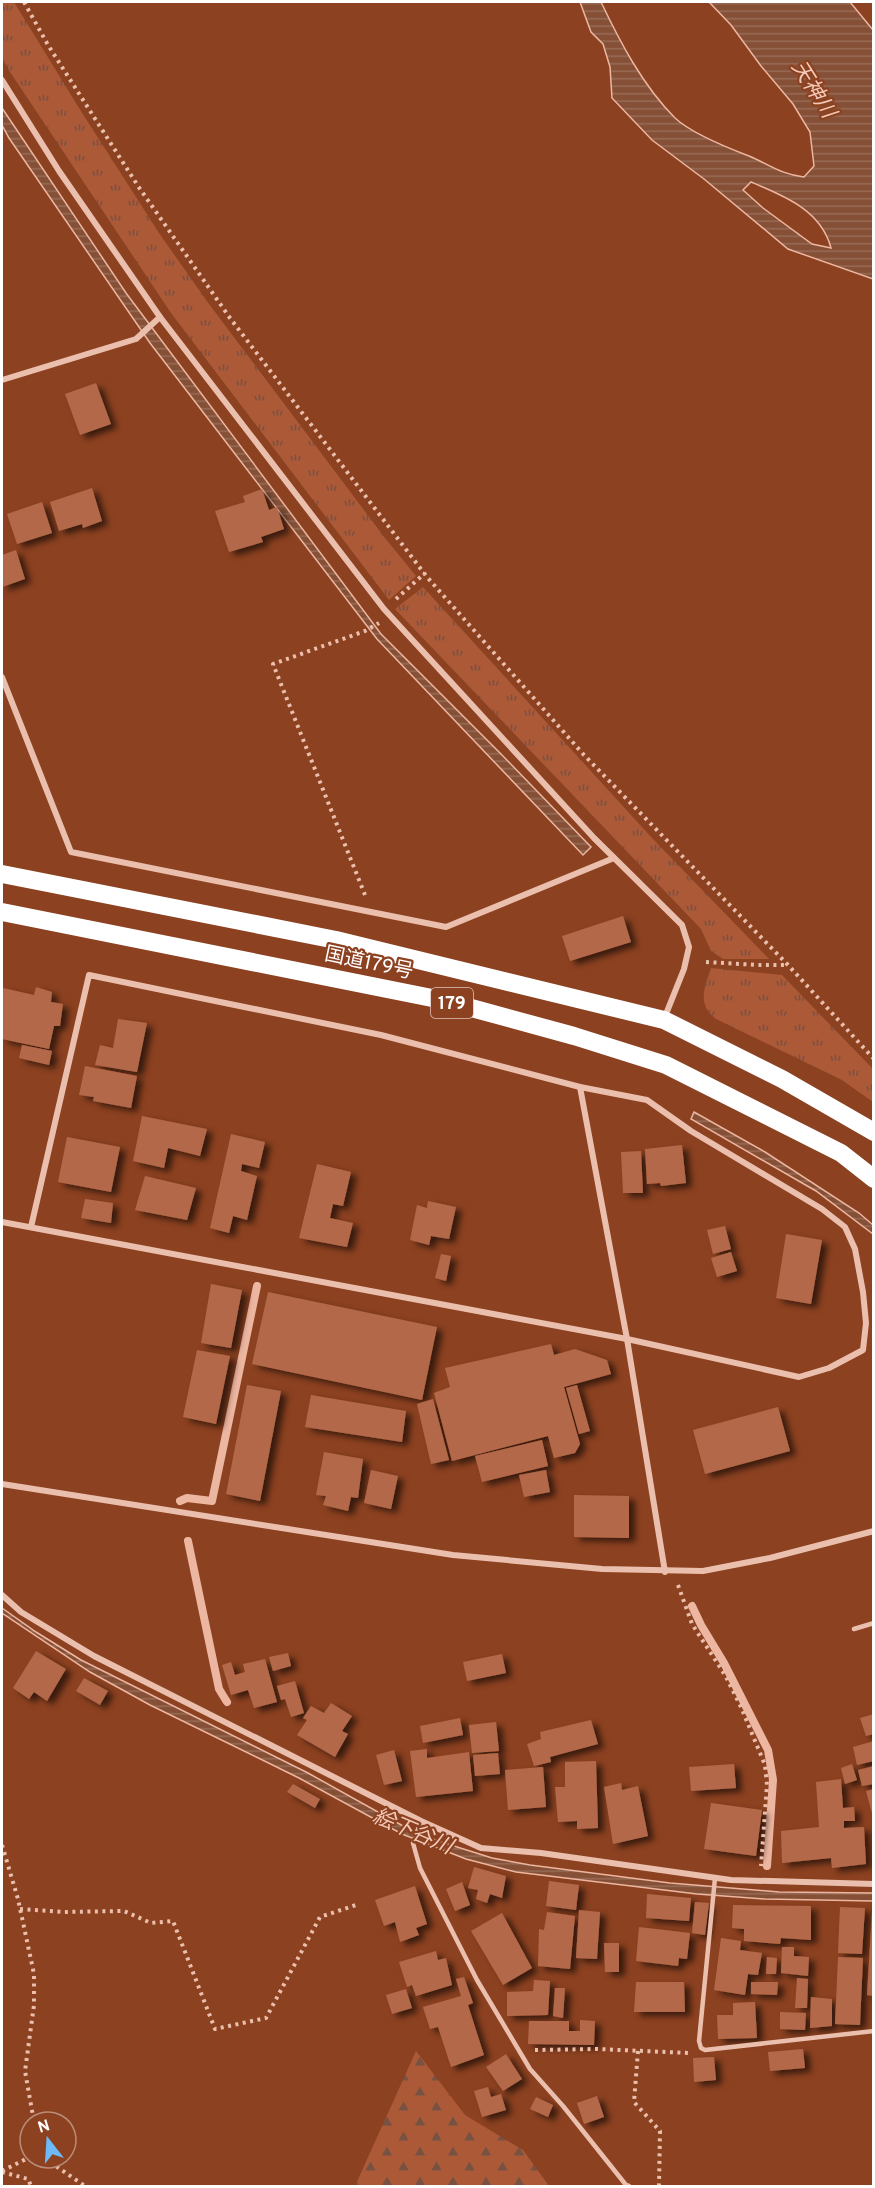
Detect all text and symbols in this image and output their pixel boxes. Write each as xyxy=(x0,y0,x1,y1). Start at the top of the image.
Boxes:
water label: 天神川 xyxy=(785,56,842,125)
street label: 国道179号 xyxy=(322,942,415,986)
road number: 179 xyxy=(431,988,473,1018)
water label: 絵下谷川 xyxy=(368,1804,458,1862)
north arrow xyxy=(18,2110,78,2170)
text: N xyxy=(36,2116,53,2139)

